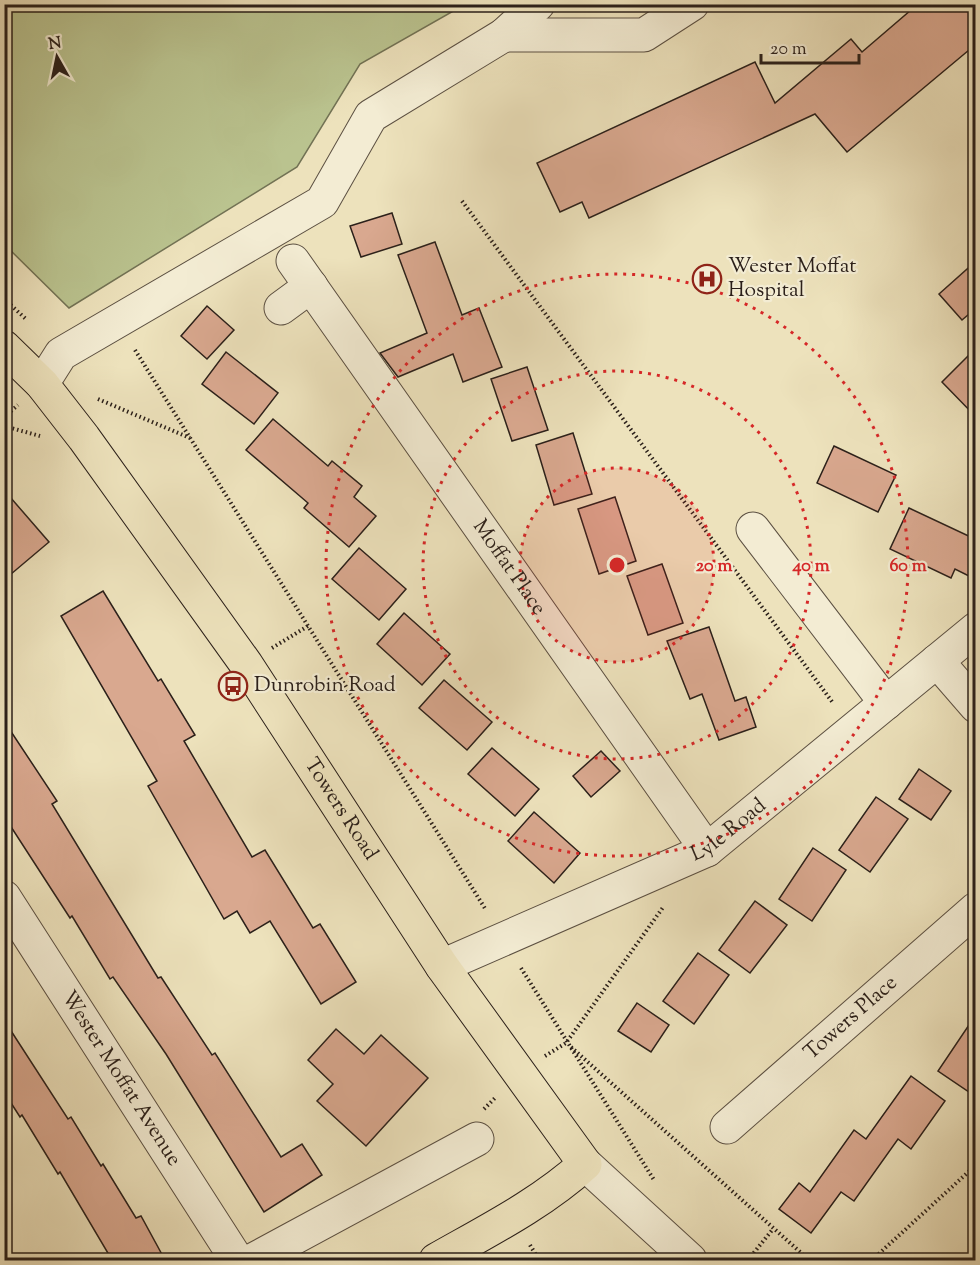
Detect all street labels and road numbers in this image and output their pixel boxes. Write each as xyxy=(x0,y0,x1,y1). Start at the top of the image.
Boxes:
street label: Moffat Place xyxy=(465,514,553,622)
street label: Towers Road xyxy=(296,752,385,867)
street label: Lyle Road xyxy=(686,792,773,870)
street label: Towers Place xyxy=(798,969,905,1068)
street label: Wester Moffat Avenue xyxy=(53,985,188,1172)

